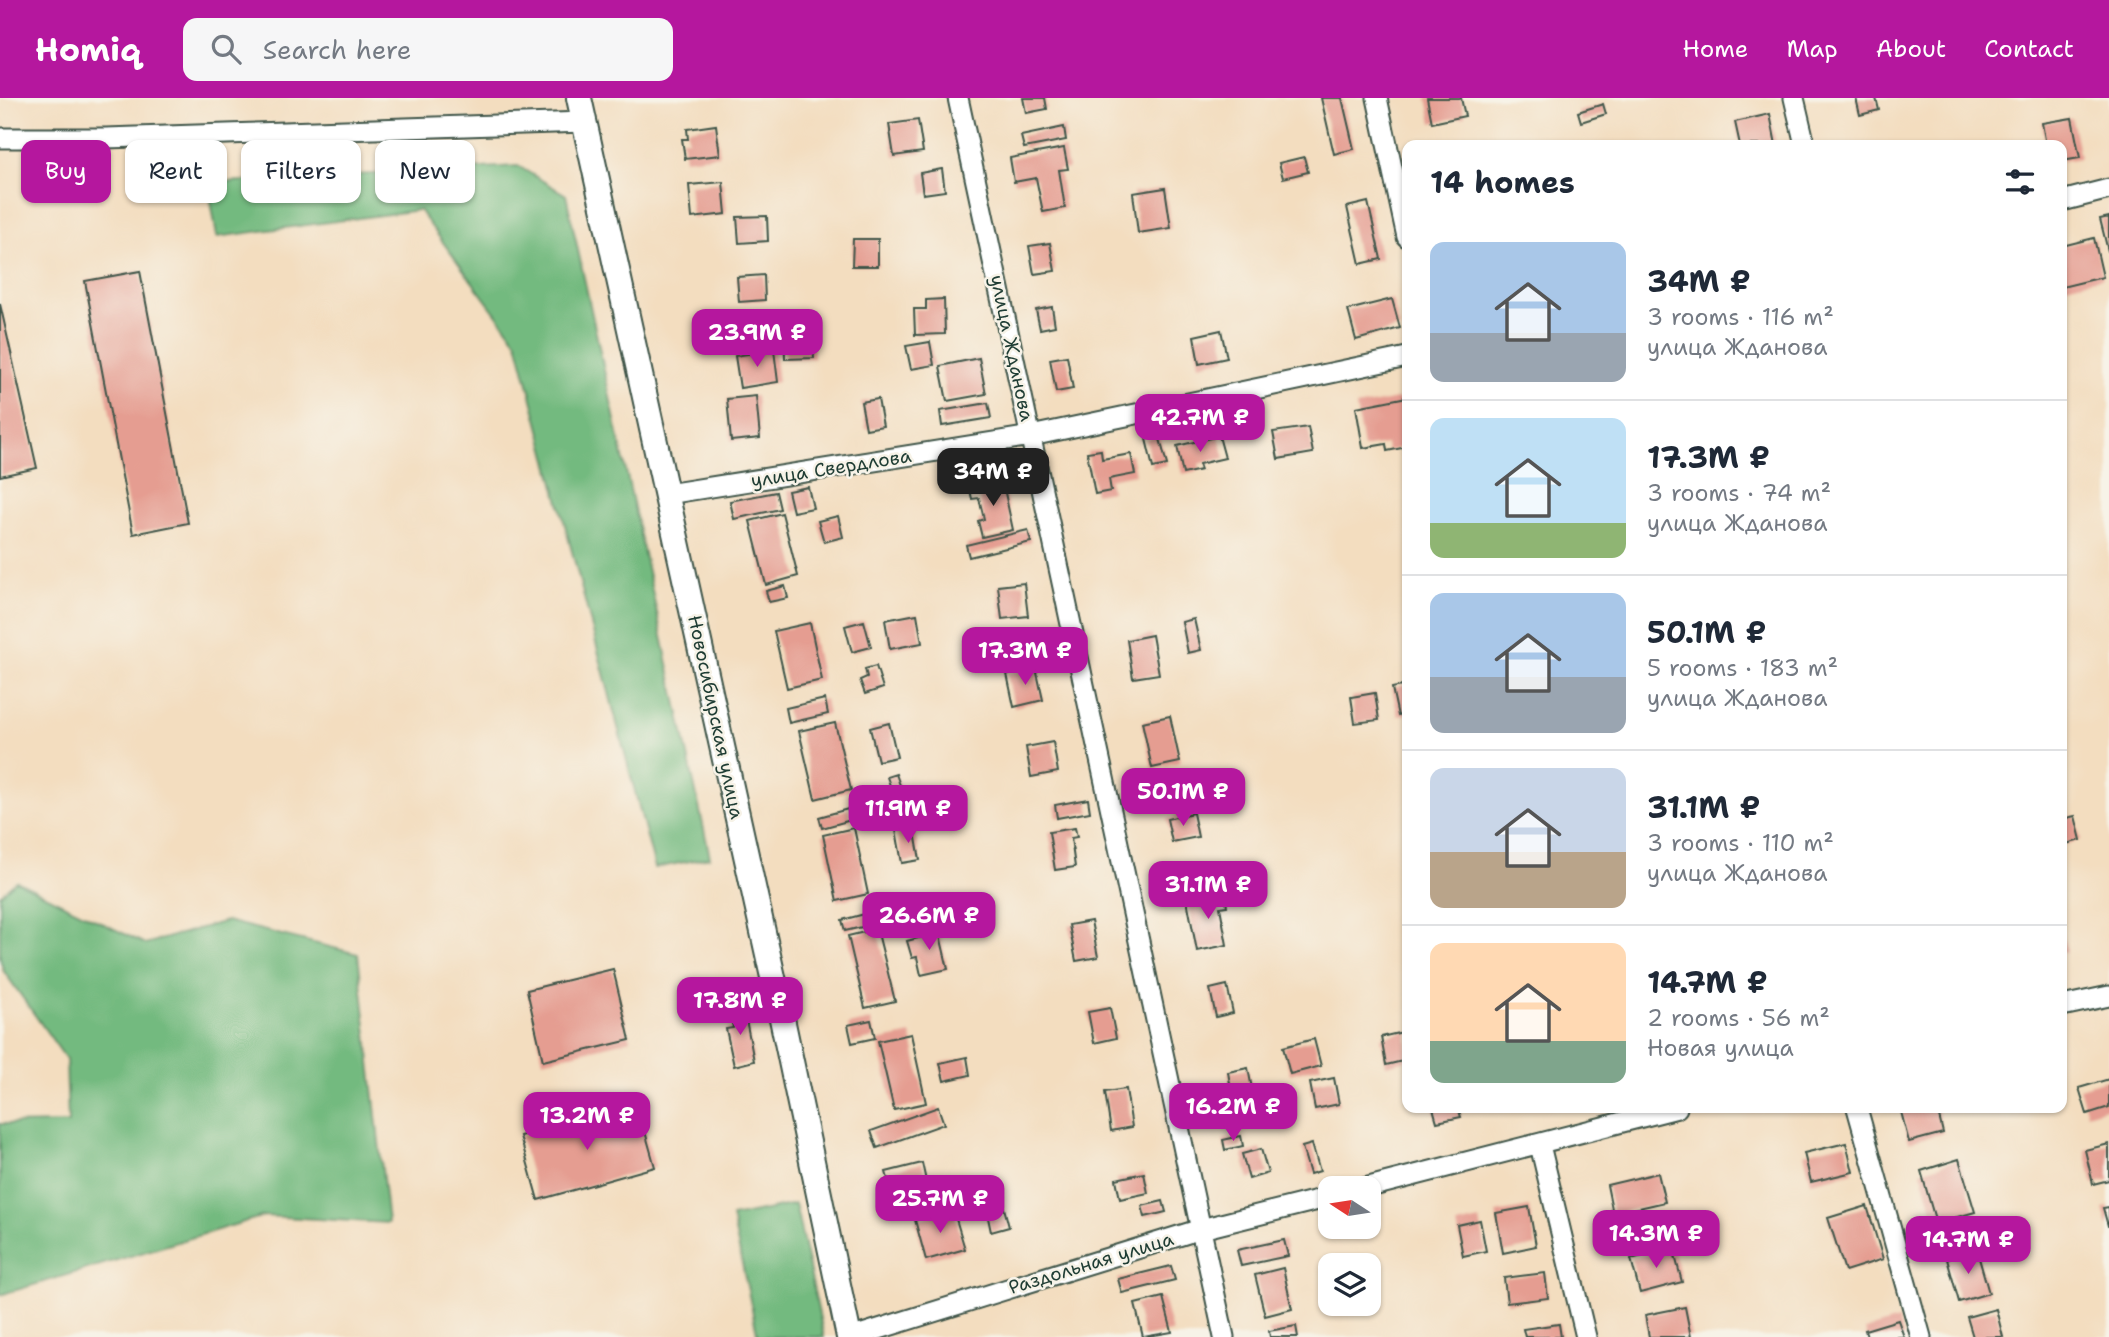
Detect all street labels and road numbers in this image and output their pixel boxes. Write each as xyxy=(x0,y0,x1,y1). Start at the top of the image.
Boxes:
street label: улица Жданова xyxy=(984,272,1040,424)
street label: улица Свердлова xyxy=(749,443,913,493)
street label: Новосибирская улица xyxy=(682,613,750,821)
street label: Раздольная улица xyxy=(1005,1226,1177,1300)

